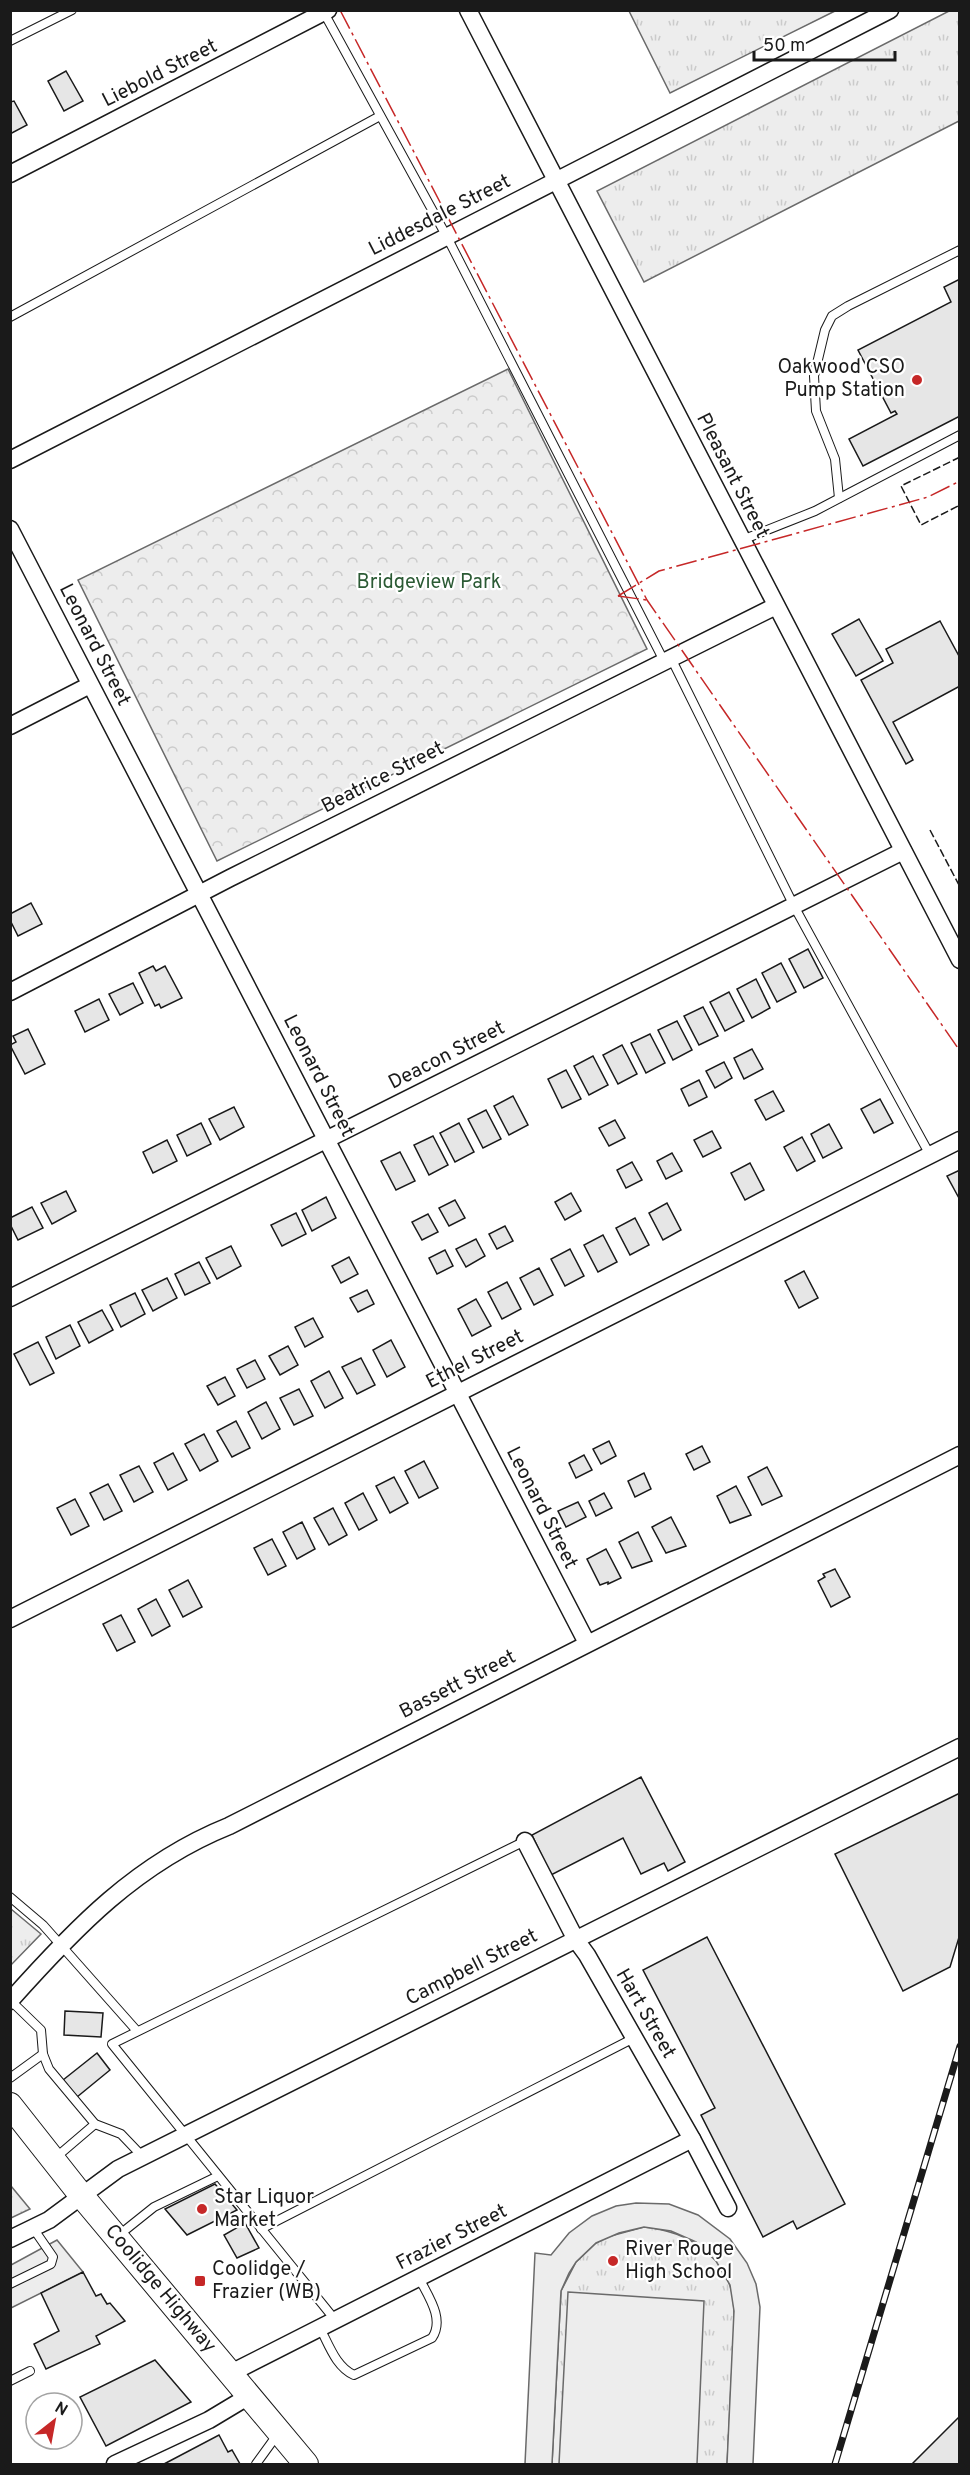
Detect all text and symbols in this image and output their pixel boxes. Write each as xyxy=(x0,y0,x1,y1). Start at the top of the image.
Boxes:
scale bar xyxy=(754,24,895,62)
street label: Liebold Street xyxy=(98,34,222,114)
text: 50 m xyxy=(763,35,805,58)
street label: Liddesdale Street xyxy=(365,169,515,263)
place label: Oakwood CSO Pump Station xyxy=(778,355,905,404)
marker: Oakwood CSO Pump Station xyxy=(910,373,924,387)
street label: Pleasant Street xyxy=(689,409,775,543)
park label: Bridgeview Park xyxy=(357,570,501,596)
street label: Leonard Street xyxy=(52,579,136,711)
street label: Beatrice Street xyxy=(317,736,449,820)
street label: Leonard Street xyxy=(276,1010,360,1142)
street label: Deacon Street xyxy=(384,1016,510,1096)
street label: Ethel Street xyxy=(422,1324,528,1396)
street label: Leonard Street xyxy=(499,1442,583,1574)
street label: Bassett Street xyxy=(395,1644,521,1726)
street label: Campbell Street xyxy=(402,1924,542,2012)
street label: Hart Street xyxy=(609,1964,681,2064)
place label: Star Liquor Market xyxy=(214,2185,314,2234)
street label: Frazier Street xyxy=(392,2199,512,2277)
marker: Star Liquor Market xyxy=(195,2202,209,2216)
street label: Coolidge Highway xyxy=(98,2219,222,2359)
place label: River Rouge High School xyxy=(625,2237,734,2286)
marker: River Rouge High School xyxy=(606,2254,620,2268)
place label: Coolidge / Frazier (WB) xyxy=(212,2257,321,2306)
marker: Coolidge / Frazier (WB) xyxy=(193,2274,207,2288)
north arrow xyxy=(24,2391,84,2451)
text: N xyxy=(51,2398,71,2421)

